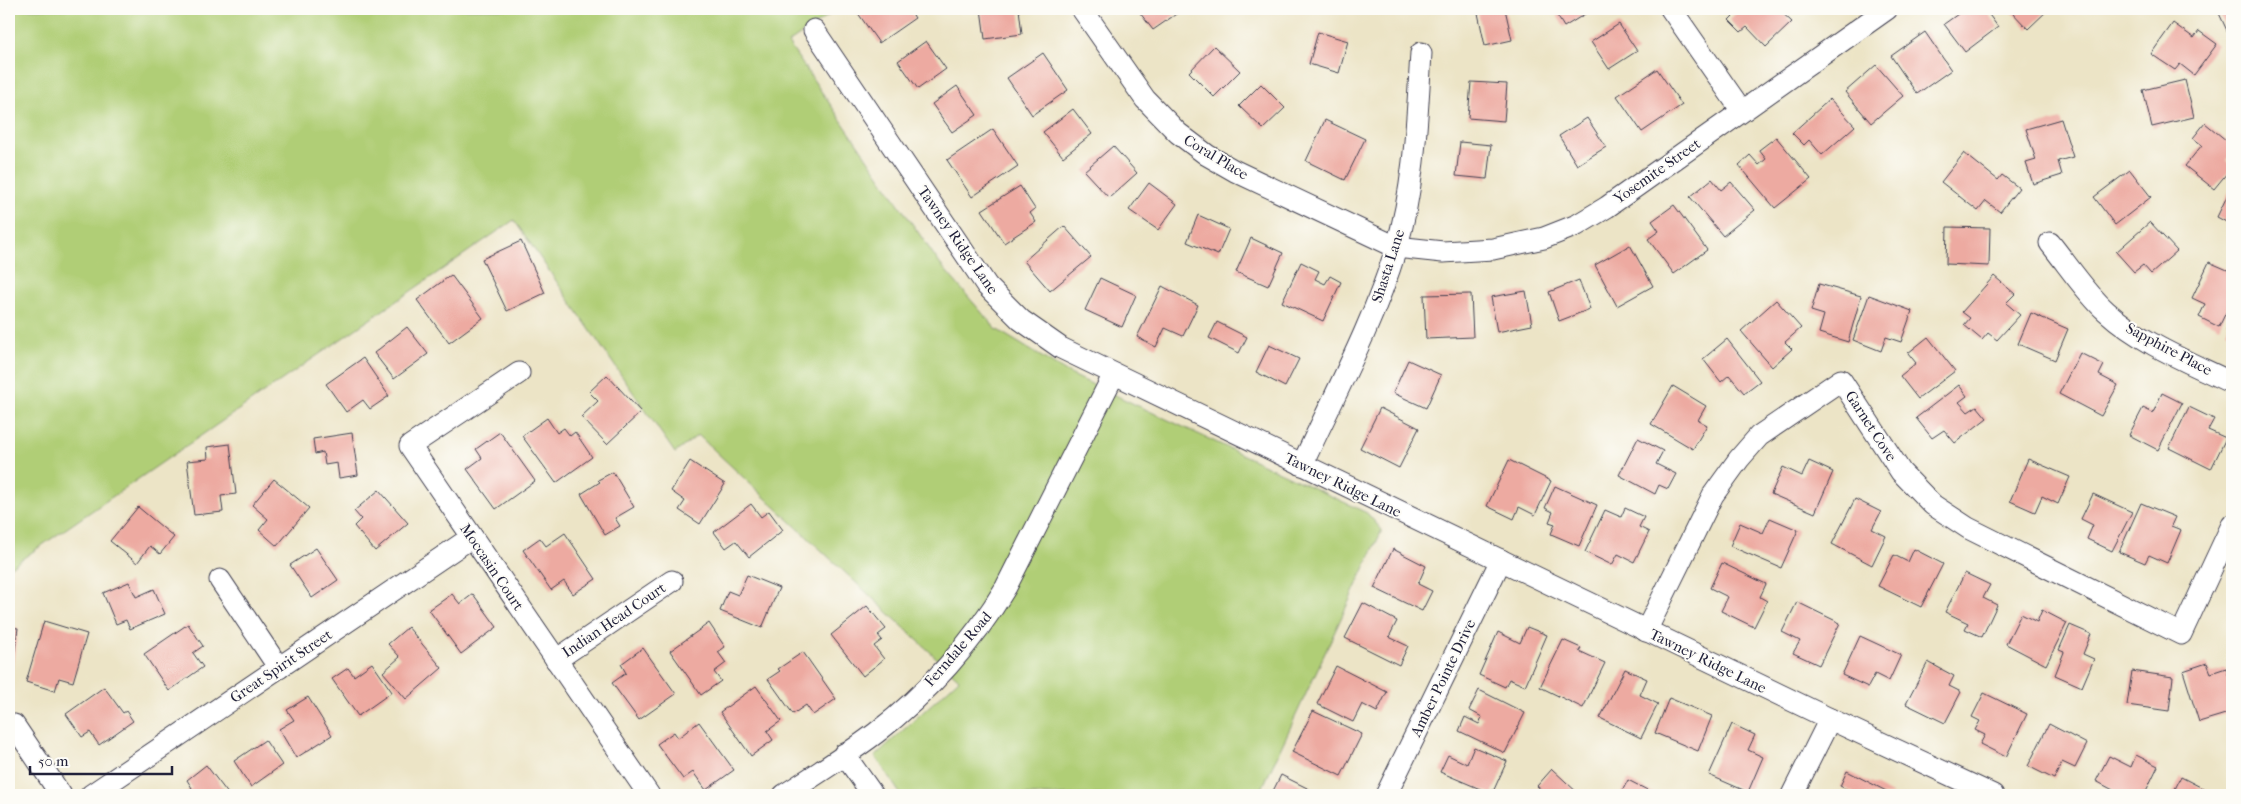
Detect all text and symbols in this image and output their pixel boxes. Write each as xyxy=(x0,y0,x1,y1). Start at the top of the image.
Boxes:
street label: Coral Place xyxy=(1180,131,1252,184)
street label: Yosemite Street xyxy=(1609,134,1704,208)
street label: Tawney Ridge Lane xyxy=(914,182,1002,298)
street label: Shasta Lane xyxy=(1368,226,1409,305)
street label: Sapphire Place xyxy=(2123,319,2216,379)
street label: Garnet Cove xyxy=(1841,387,1901,465)
street label: Tawney Ridge Lane xyxy=(1282,449,1405,521)
street label: Moccasin Court xyxy=(456,520,528,614)
street label: Indian Head Court xyxy=(559,578,670,661)
street label: Ferndale Road xyxy=(921,607,996,690)
street label: Amber Pointe Drive xyxy=(1406,616,1480,741)
street label: Great Spirit Street xyxy=(227,625,336,707)
street label: Tawney Ridge Lane xyxy=(1647,625,1770,697)
scale bar xyxy=(30,744,172,776)
text: 50 m xyxy=(38,752,69,770)

